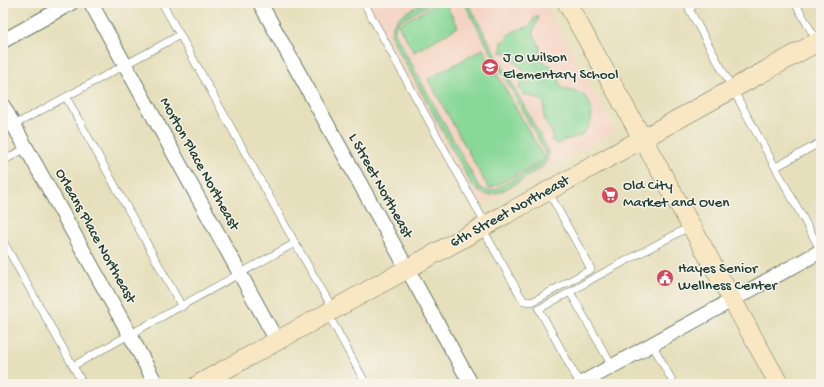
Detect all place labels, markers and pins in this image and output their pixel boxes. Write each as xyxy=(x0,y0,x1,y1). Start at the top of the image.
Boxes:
place label: J O Wilson Elementary School xyxy=(503,49,619,84)
school or university icon: J O Wilson Elementary School xyxy=(480,57,500,77)
place label: Old City Market and Oven xyxy=(623,177,729,212)
supermarket icon: Old City Market and Oven xyxy=(600,185,620,205)
place label: Hayes Senior Wellness Center xyxy=(678,260,778,295)
public building icon: Hayes Senior Wellness Center xyxy=(655,268,675,288)

